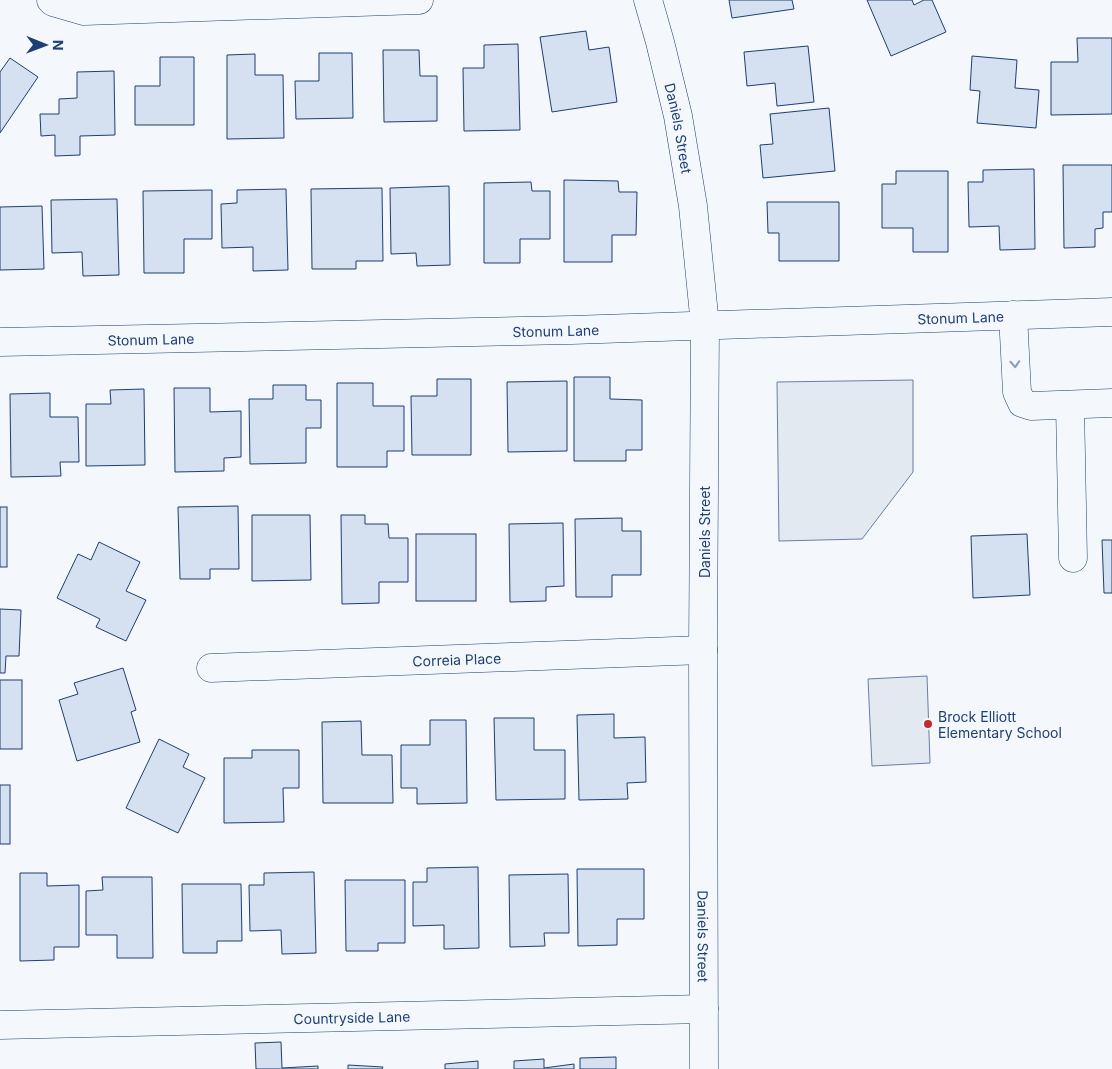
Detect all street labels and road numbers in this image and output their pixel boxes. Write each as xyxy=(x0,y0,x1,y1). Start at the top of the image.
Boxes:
street label: Daniels Street xyxy=(662,81,696,175)
street label: Stonum Lane xyxy=(917,307,1004,327)
street label: Stonum Lane xyxy=(512,321,600,340)
street label: Stonum Lane xyxy=(107,329,195,348)
street label: Daniels Street xyxy=(696,486,713,578)
street label: Correia Place xyxy=(412,649,502,669)
street label: Daniels Street xyxy=(695,890,712,983)
street label: Countryside Lane xyxy=(293,1007,411,1027)

